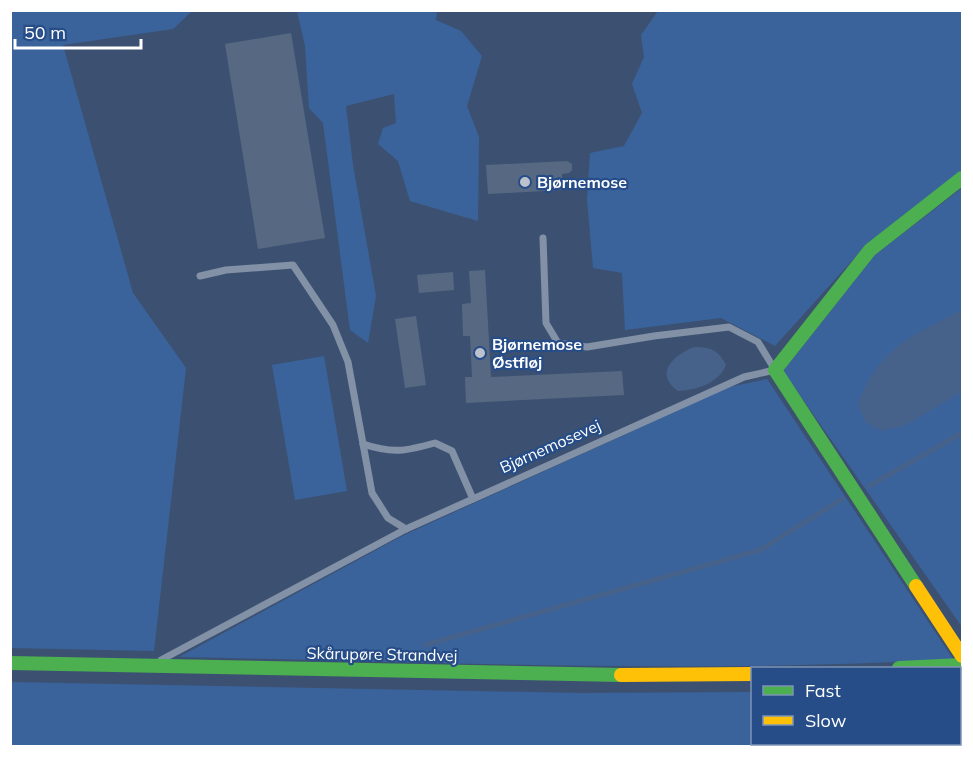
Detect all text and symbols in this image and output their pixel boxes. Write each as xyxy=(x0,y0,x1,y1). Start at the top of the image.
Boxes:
scale bar xyxy=(15,12,141,50)
text: 50 m xyxy=(24,21,66,44)
place label: Bjørnemose xyxy=(537,172,627,192)
marker: Bjørnemose xyxy=(518,175,532,189)
place label: Bjørnemose Østfløj xyxy=(492,334,582,372)
marker: Bjørnemose Østfløj xyxy=(473,346,487,360)
street label: Bjørnemosevej xyxy=(496,415,604,477)
street label: Skårupøre Strandvej xyxy=(306,643,458,665)
legend xyxy=(751,667,961,745)
text: Fast xyxy=(805,679,841,702)
text: Slow xyxy=(805,709,847,732)

